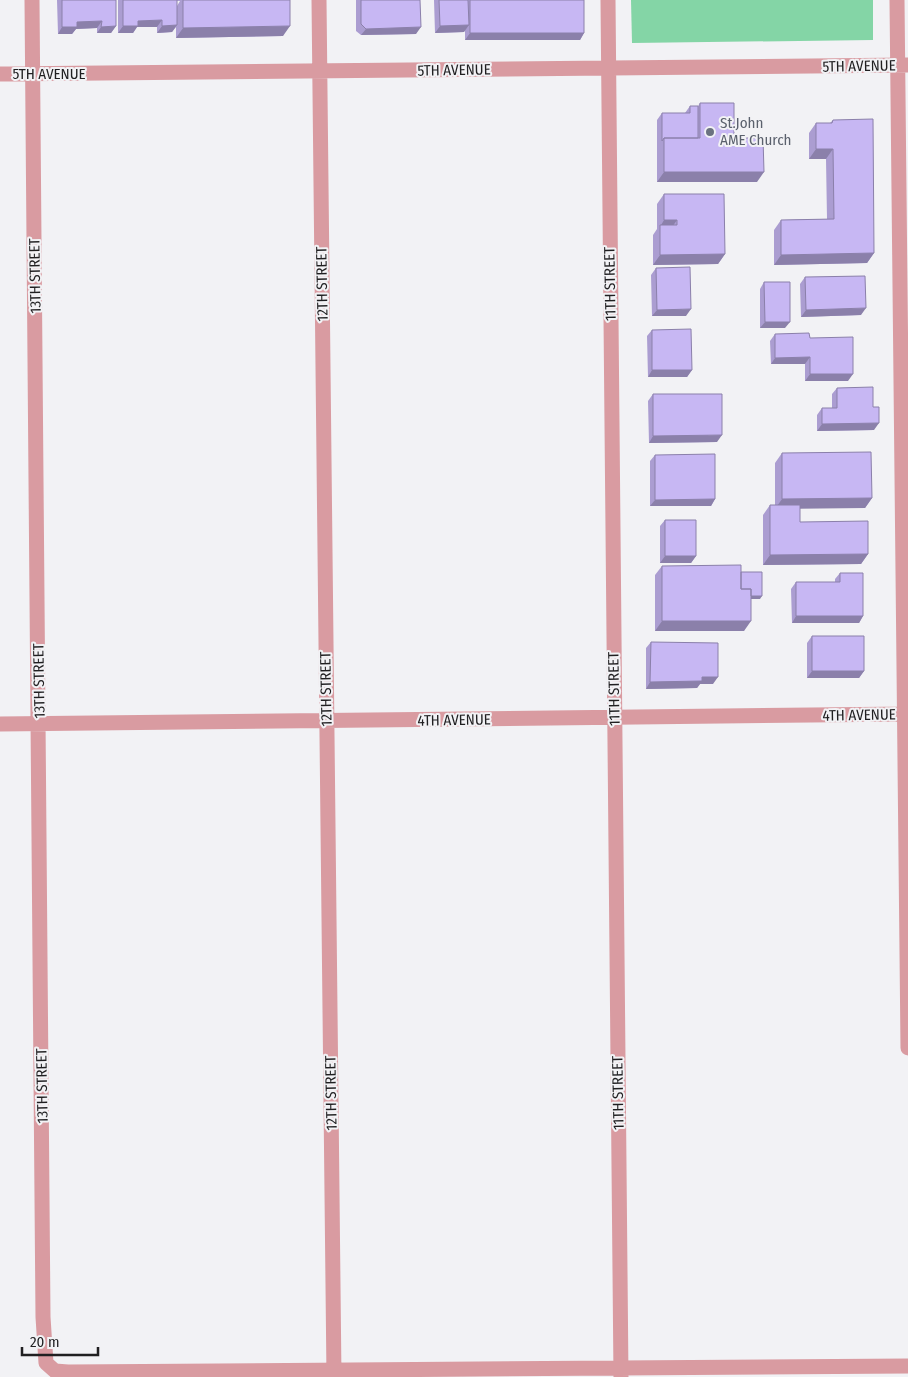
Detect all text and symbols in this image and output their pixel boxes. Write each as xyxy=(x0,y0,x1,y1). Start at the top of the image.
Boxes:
street label: 5TH AVENUE xyxy=(822,56,896,76)
street label: 5TH AVENUE xyxy=(417,60,491,80)
street label: 5TH AVENUE xyxy=(12,65,86,83)
place label: St.John AME Church xyxy=(720,114,791,149)
marker: St.John AME Church xyxy=(704,126,716,138)
street label: 13TH STREET xyxy=(25,238,45,314)
street label: 12TH STREET xyxy=(312,246,332,322)
street label: 11TH STREET xyxy=(600,247,620,321)
street label: 13TH STREET xyxy=(29,643,49,719)
street label: 12TH STREET xyxy=(316,651,336,727)
street label: 11TH STREET xyxy=(604,652,624,726)
street label: 4TH AVENUE xyxy=(822,705,896,725)
street label: 4TH AVENUE xyxy=(417,710,491,730)
street label: 13TH STREET xyxy=(32,1048,52,1124)
street label: 12TH STREET xyxy=(321,1055,341,1131)
street label: 11TH STREET xyxy=(608,1056,628,1130)
scale bar xyxy=(22,1324,99,1356)
text: 20 m xyxy=(30,1333,60,1351)

